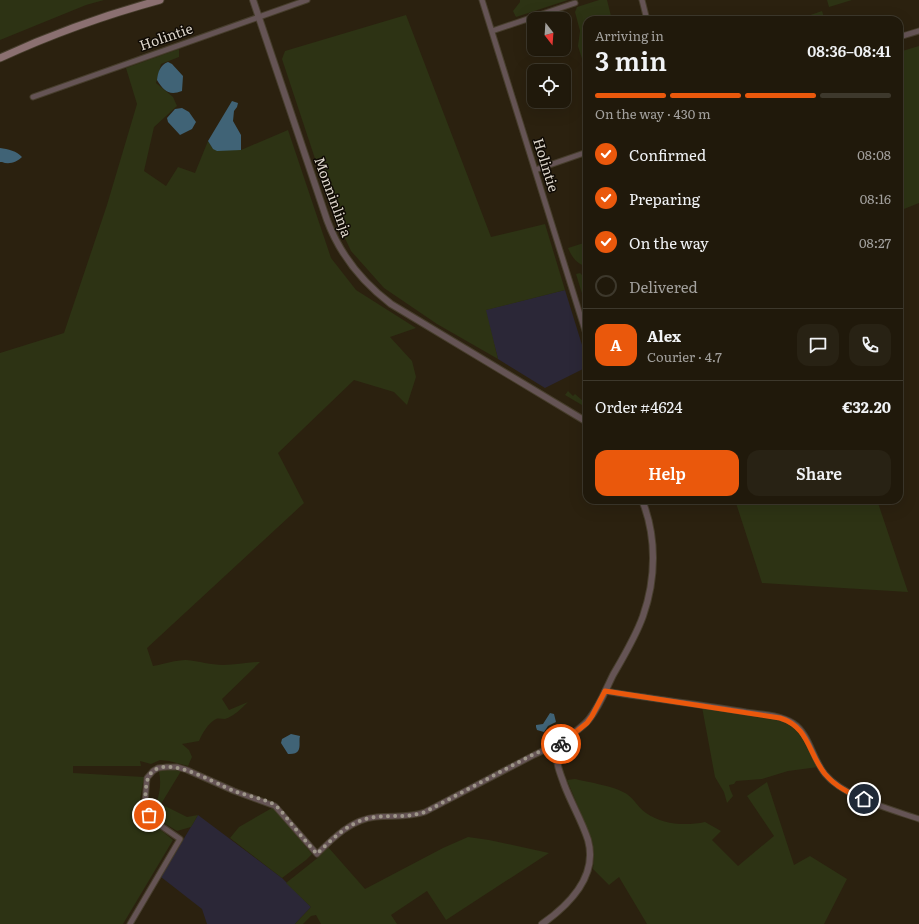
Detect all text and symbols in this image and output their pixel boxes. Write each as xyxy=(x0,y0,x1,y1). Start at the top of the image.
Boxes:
north arrow xyxy=(527,12,571,56)
map controls xyxy=(527,12,571,108)
street label: Holintie xyxy=(136,18,195,55)
text: Arriving in xyxy=(595,26,664,45)
text: 08:36–08:41 xyxy=(807,39,891,62)
text: 3 min xyxy=(595,40,667,79)
button: locate xyxy=(527,64,571,108)
text: On the way · 430 m xyxy=(595,104,711,123)
street label: Holintie xyxy=(529,135,565,194)
icon: check xyxy=(595,143,617,165)
text: Confirmed xyxy=(629,143,706,166)
text: 08:08 xyxy=(857,145,891,164)
street label: Monninlinja xyxy=(310,154,358,240)
icon: check xyxy=(595,187,617,209)
text: Preparing xyxy=(629,187,700,210)
text: 08:16 xyxy=(860,189,891,208)
icon: check xyxy=(595,231,617,253)
text: On the way xyxy=(629,231,709,254)
text: 08:27 xyxy=(859,233,891,252)
text: Delivered xyxy=(629,275,698,298)
text: Alex xyxy=(647,324,681,347)
button: chat xyxy=(797,324,839,366)
button: phone xyxy=(849,324,891,366)
text: A xyxy=(610,333,622,356)
text: Courier · 4.7 xyxy=(647,347,722,366)
text: Order #4624 xyxy=(595,395,682,418)
text: €32.20 xyxy=(842,395,891,418)
button: Help xyxy=(595,450,739,496)
button: Share xyxy=(747,450,891,496)
courier xyxy=(541,724,581,764)
icon: bike xyxy=(550,733,572,755)
pin xyxy=(847,782,881,816)
icon: home xyxy=(853,788,875,810)
pin xyxy=(132,798,166,832)
icon: bag xyxy=(138,804,160,826)

